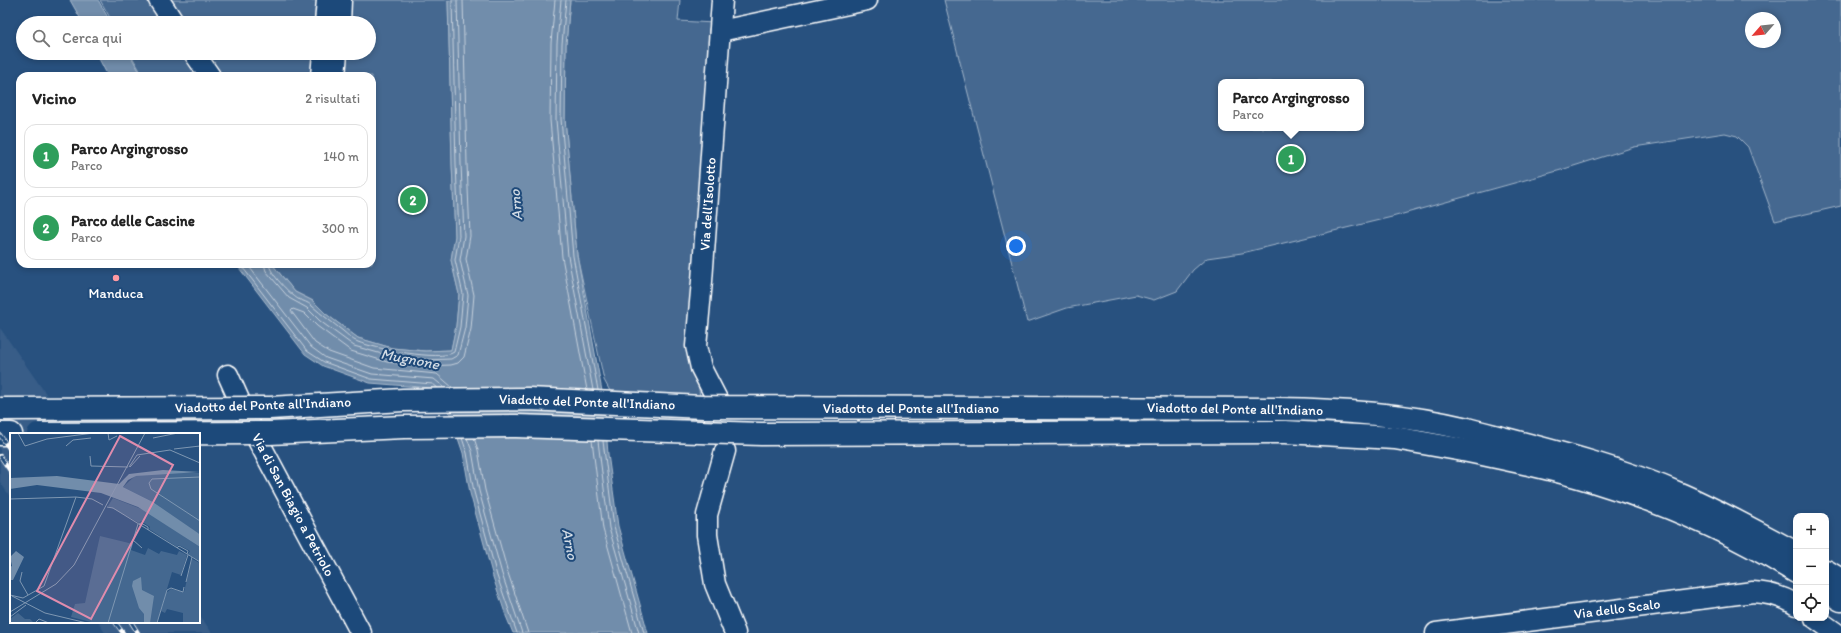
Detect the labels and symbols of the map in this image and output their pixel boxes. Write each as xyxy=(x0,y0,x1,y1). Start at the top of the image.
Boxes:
north arrow xyxy=(1745,12,1781,48)
pin: 1 xyxy=(1278,144,1304,174)
street label: Via dell'Isolotto xyxy=(696,157,720,251)
pin: 2 xyxy=(400,185,426,215)
water label: Arno xyxy=(506,187,526,221)
your location xyxy=(1006,236,1026,256)
marker: Manduca xyxy=(111,273,121,283)
place label: Manduca xyxy=(88,285,144,302)
water label: Mugnone xyxy=(379,345,441,374)
street label: Viadotto del Ponte all'Indiano xyxy=(499,390,675,414)
street label: Viadotto del Ponte all'Indiano xyxy=(175,393,351,417)
street label: Viadotto del Ponte all'Indiano xyxy=(1147,399,1323,419)
street label: Viadotto del Ponte all'Indiano xyxy=(823,400,999,417)
street label: Via di San Biagio a Petriolo xyxy=(248,430,338,580)
inset map xyxy=(10,433,200,623)
water label: Arno xyxy=(558,527,582,562)
street label: Via dello Scalo xyxy=(1573,595,1661,623)

